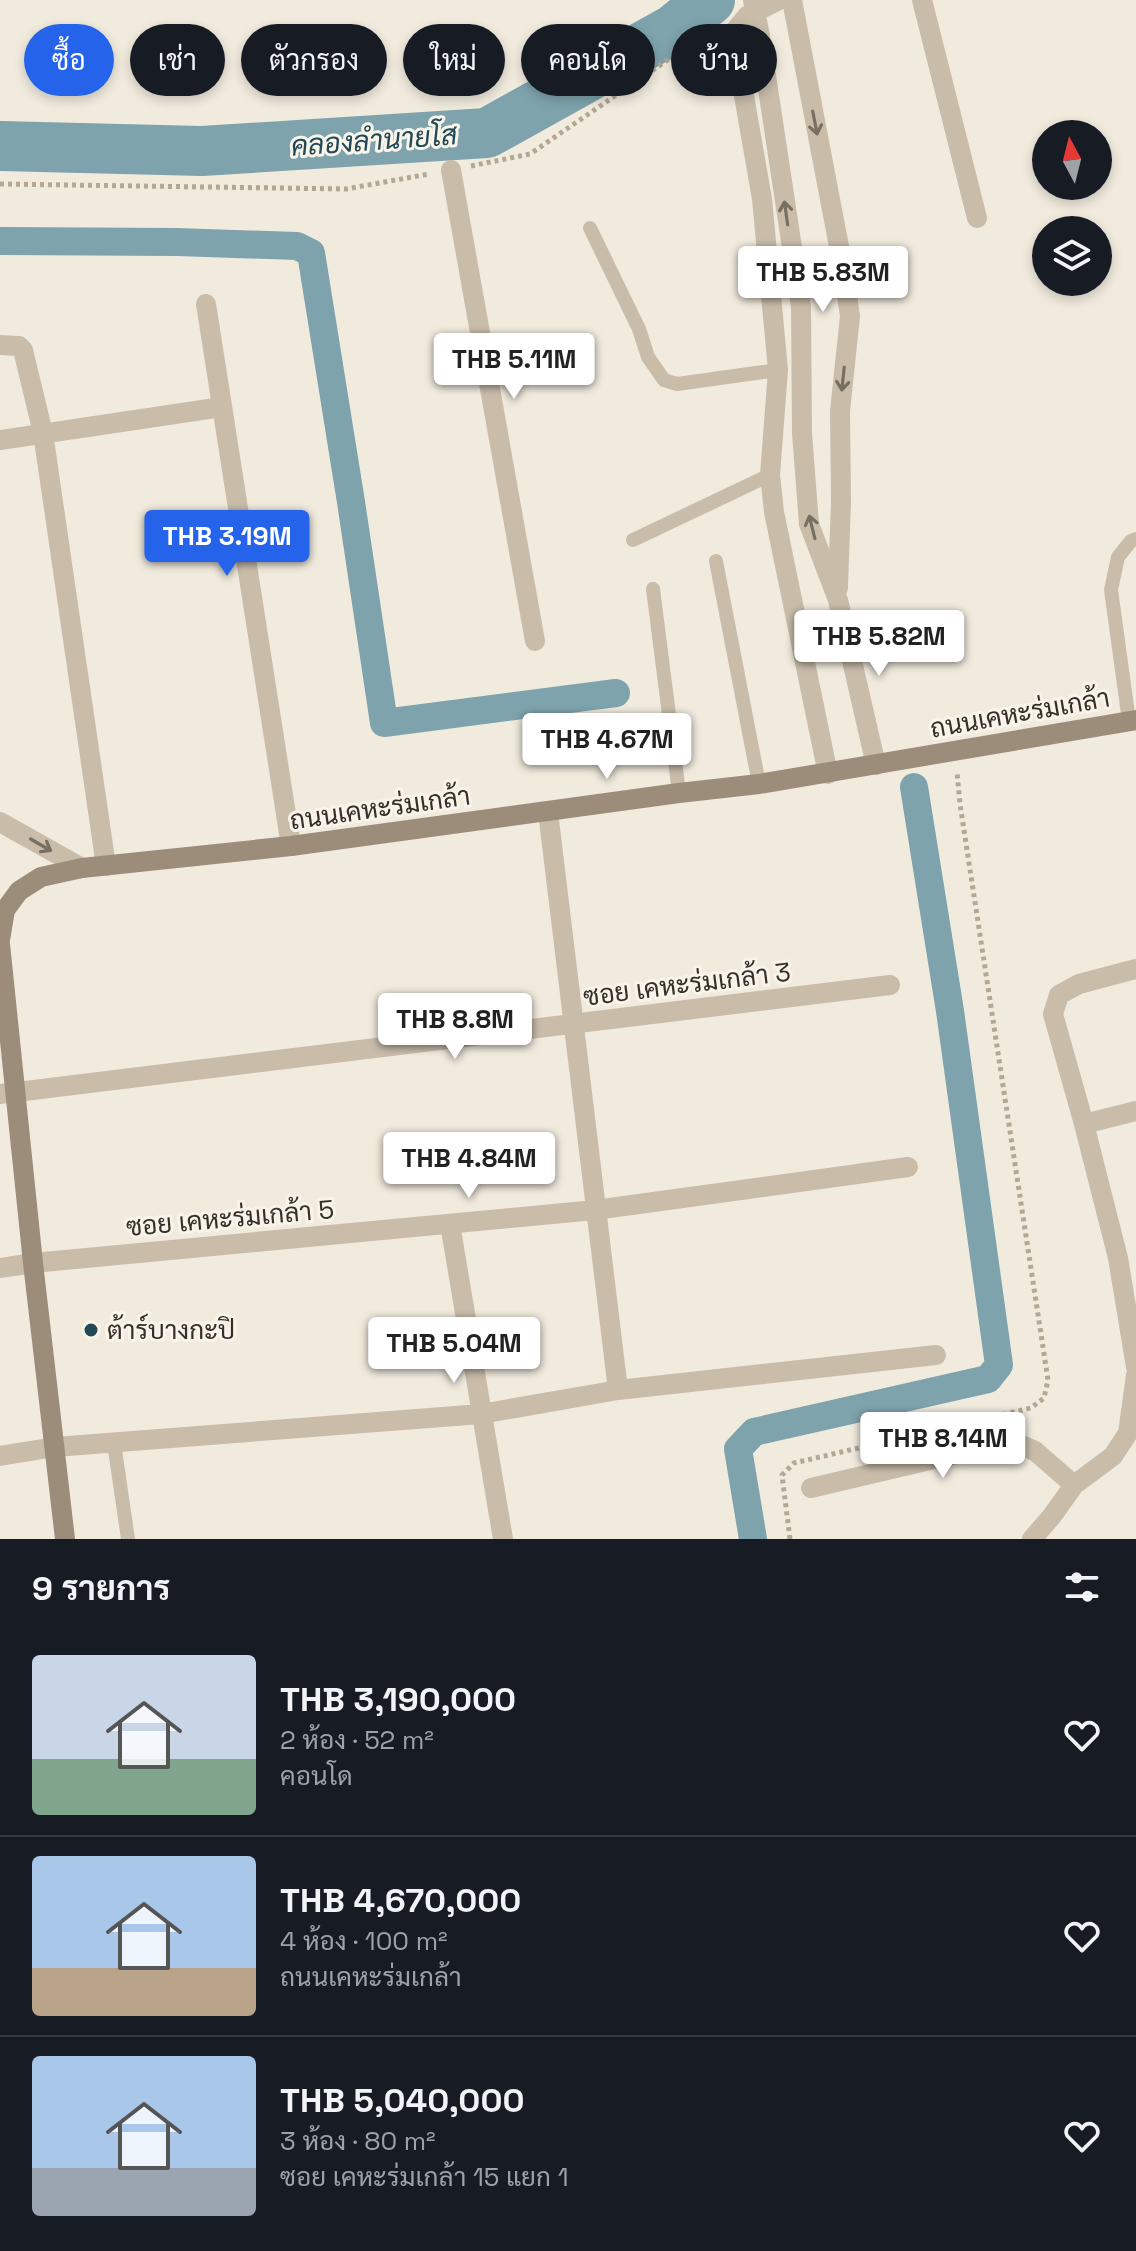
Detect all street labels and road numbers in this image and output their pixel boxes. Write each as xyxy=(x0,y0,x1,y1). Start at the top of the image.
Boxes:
street label: ถนนเคหะร่มเกล้า xyxy=(928,680,1112,746)
street label: ถนนเคหะร่มเกล้า xyxy=(288,779,472,837)
street label: ซอย เคหะร่มเกล้า 3 xyxy=(581,954,793,1014)
street label: ซอย เคหะร่มเกล้า 5 xyxy=(125,1192,335,1244)

